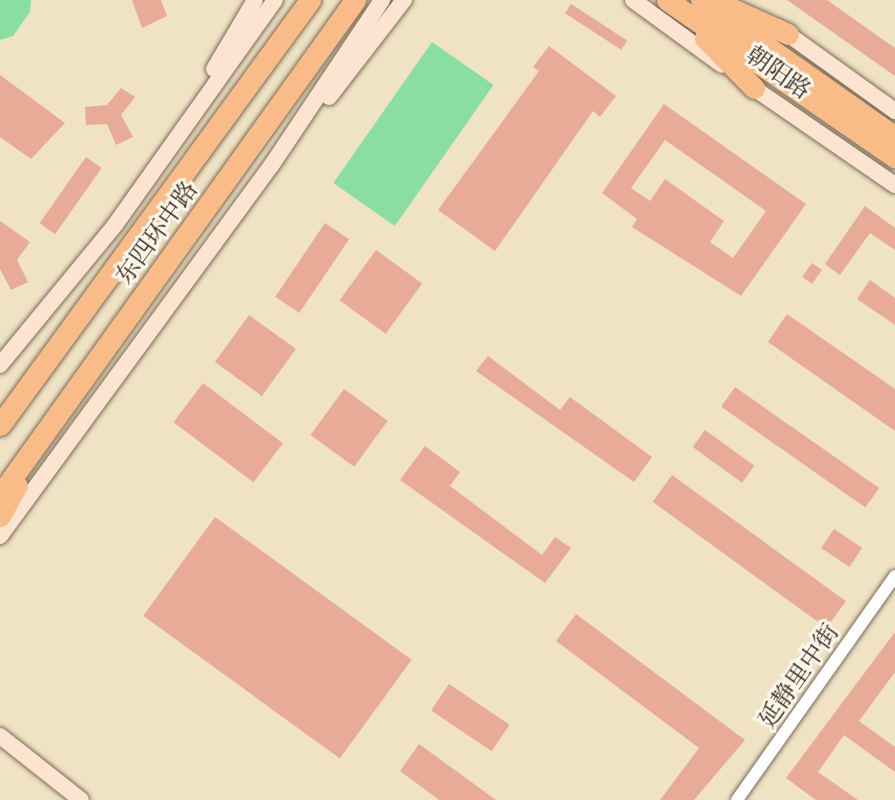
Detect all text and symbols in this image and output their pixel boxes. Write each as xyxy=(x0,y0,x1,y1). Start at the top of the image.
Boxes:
street label: 朝阳路 xyxy=(740,41,816,105)
street label: 东四环中路 xyxy=(110,176,204,290)
street label: 延静里中街 xyxy=(753,619,845,733)

